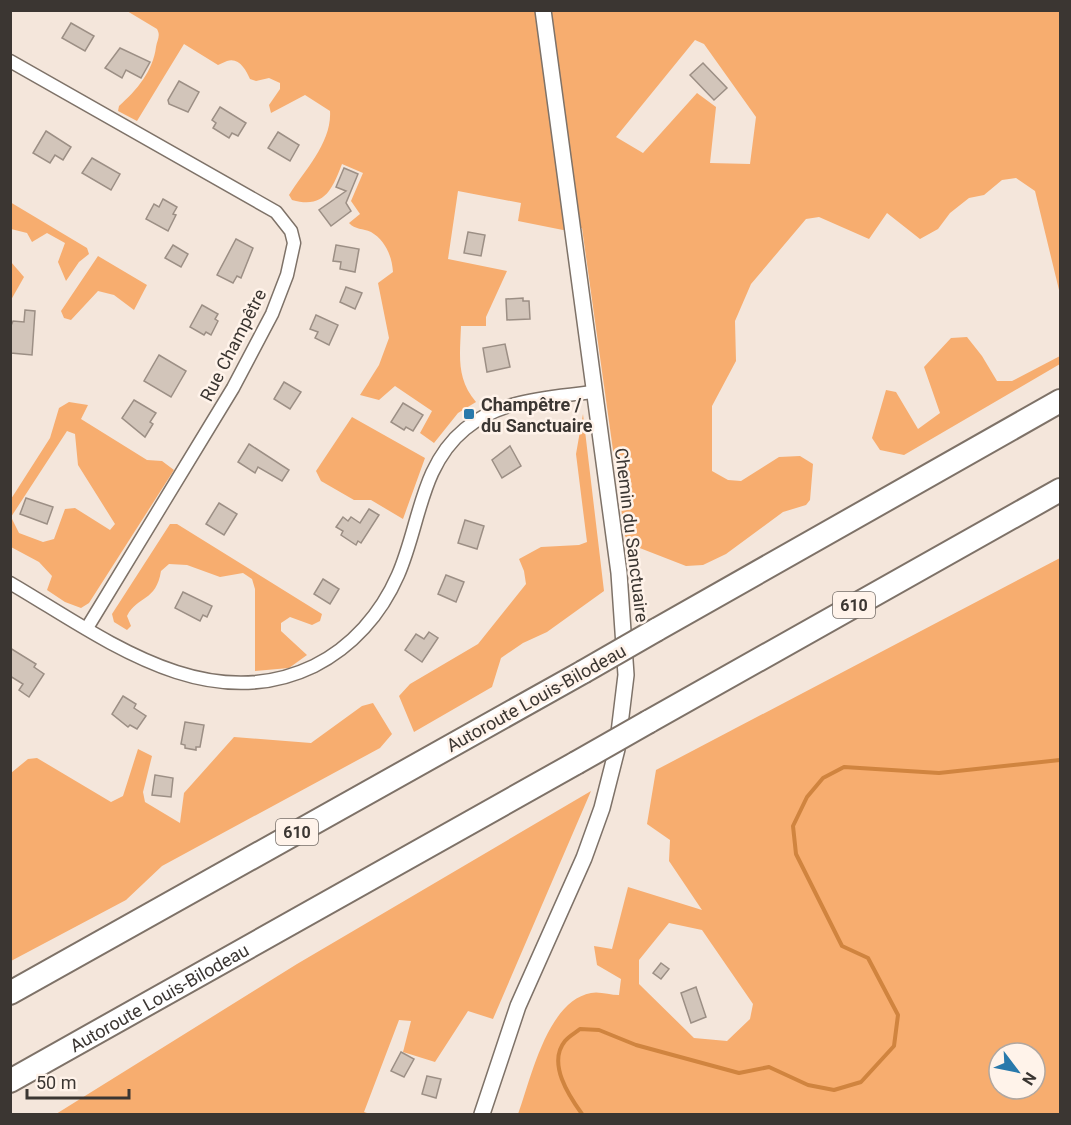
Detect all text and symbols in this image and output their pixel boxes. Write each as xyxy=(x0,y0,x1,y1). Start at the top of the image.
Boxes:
street label: Rue Champêtre xyxy=(196,285,270,405)
place label: Champêtre / du Sanctuaire xyxy=(481,394,593,436)
marker: Champêtre / du Sanctuaire xyxy=(462,407,476,421)
street label: Chemin du Sanctuaire xyxy=(611,447,653,623)
road number: 610 xyxy=(833,592,875,618)
street label: Autoroute Louis-Bilodeau xyxy=(443,640,629,756)
road number: 610 xyxy=(276,819,318,845)
street label: Autoroute Louis-Bilodeau xyxy=(66,939,252,1056)
north arrow xyxy=(987,1041,1047,1101)
scale bar xyxy=(27,1062,129,1100)
text: N xyxy=(1018,1069,1040,1089)
text: 50 m xyxy=(36,1072,76,1093)

